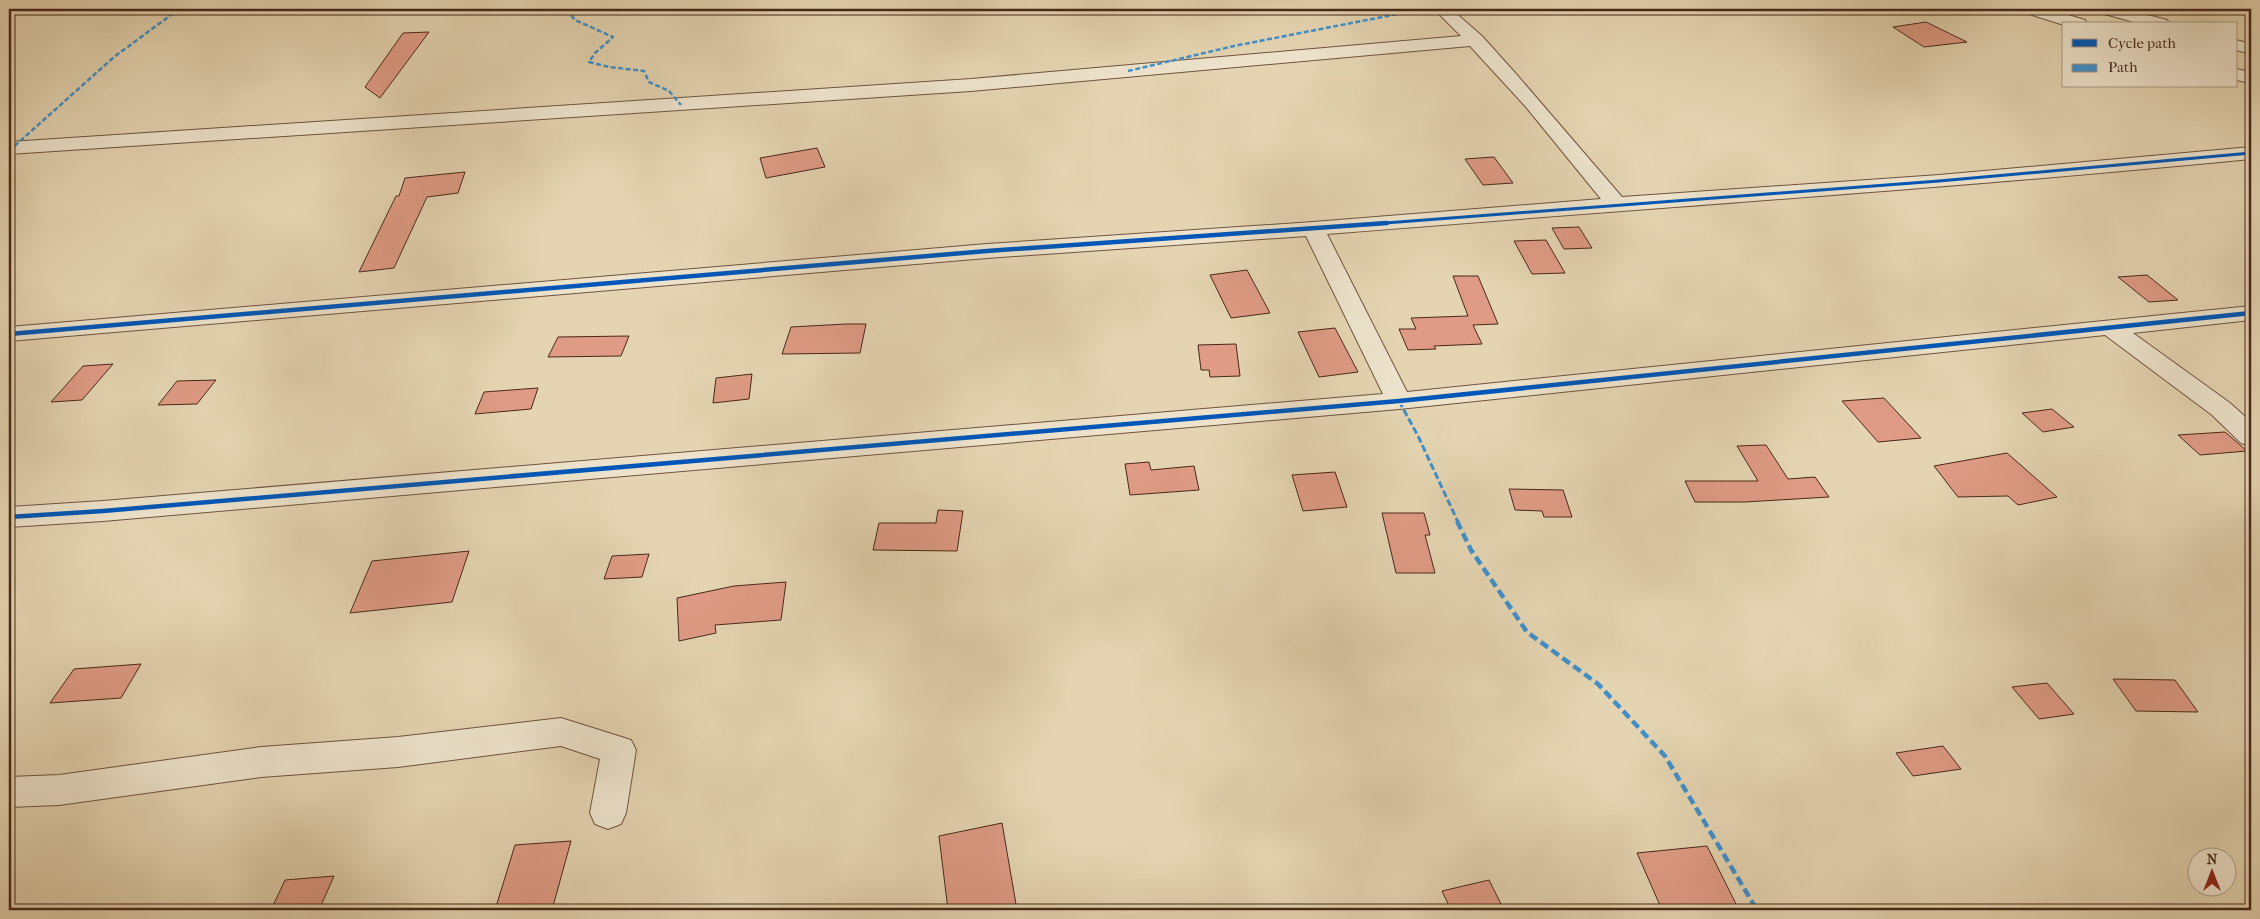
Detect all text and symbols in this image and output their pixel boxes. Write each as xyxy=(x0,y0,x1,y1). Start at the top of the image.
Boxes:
legend xyxy=(2062,22,2238,88)
text: Cycle path xyxy=(2108,34,2176,52)
text: Path xyxy=(2108,58,2138,76)
north arrow xyxy=(2188,846,2238,896)
text: N xyxy=(2207,851,2218,868)

